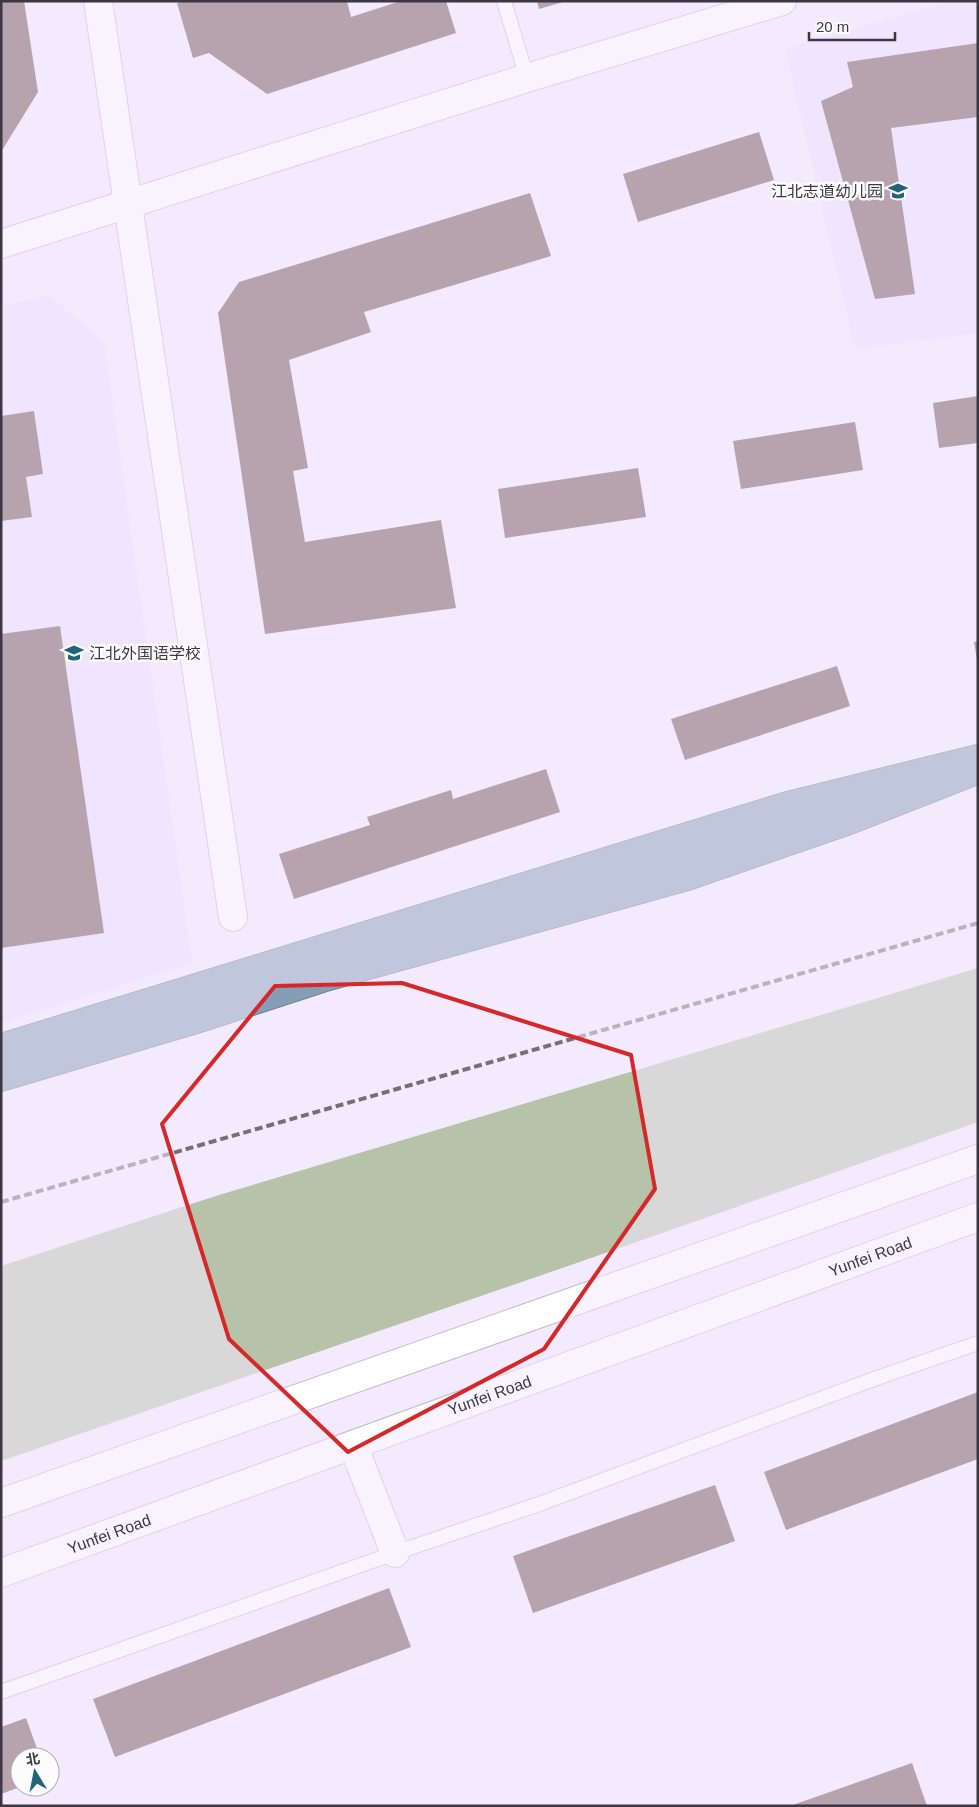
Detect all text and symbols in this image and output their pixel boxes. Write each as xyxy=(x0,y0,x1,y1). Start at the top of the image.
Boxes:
scale bar xyxy=(809,10,895,42)
text: 20 m xyxy=(816,18,849,35)
school or university icon: 江北志道幼儿园 xyxy=(887,180,909,202)
place label: 江北志道幼儿园 xyxy=(771,183,883,200)
school or university icon: 江北外国语学校 xyxy=(63,642,85,664)
place label: 江北外国语学校 xyxy=(89,645,201,662)
street label: Yunfei Road xyxy=(826,1234,914,1280)
street label: Yunfei Road xyxy=(446,1373,534,1418)
street label: Yunfei Road xyxy=(65,1511,153,1557)
north arrow xyxy=(10,1747,60,1797)
text: 北 xyxy=(24,1750,41,1768)

